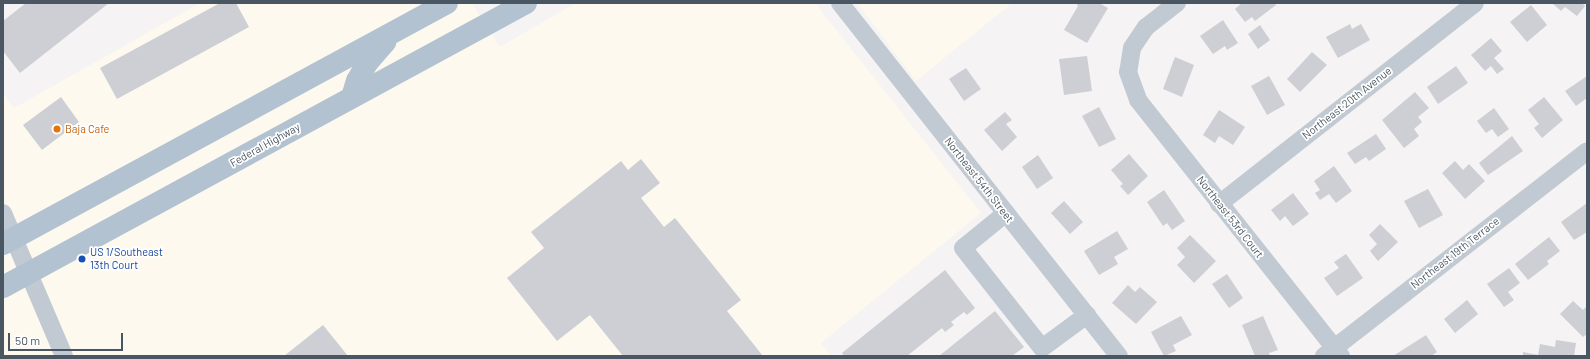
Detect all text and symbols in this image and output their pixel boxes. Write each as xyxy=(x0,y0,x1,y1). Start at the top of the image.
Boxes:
street label: Northeast 20th Avenue xyxy=(1300,64,1394,142)
street label: Federal Highway xyxy=(228,120,302,170)
place label: Baja Cafe xyxy=(65,122,109,136)
marker: Baja Cafe xyxy=(52,124,62,134)
street label: Northeast 54th Street xyxy=(942,135,1016,225)
street label: Northeast 53rd Court xyxy=(1194,173,1266,261)
street label: Northeast 19th Terrace xyxy=(1408,214,1502,292)
place label: US 1/Southeast 13th Court xyxy=(90,246,163,272)
marker: US 1/Southeast 13th Court xyxy=(77,254,87,264)
scale bar xyxy=(10,325,125,351)
text: 50 m xyxy=(15,333,40,347)

